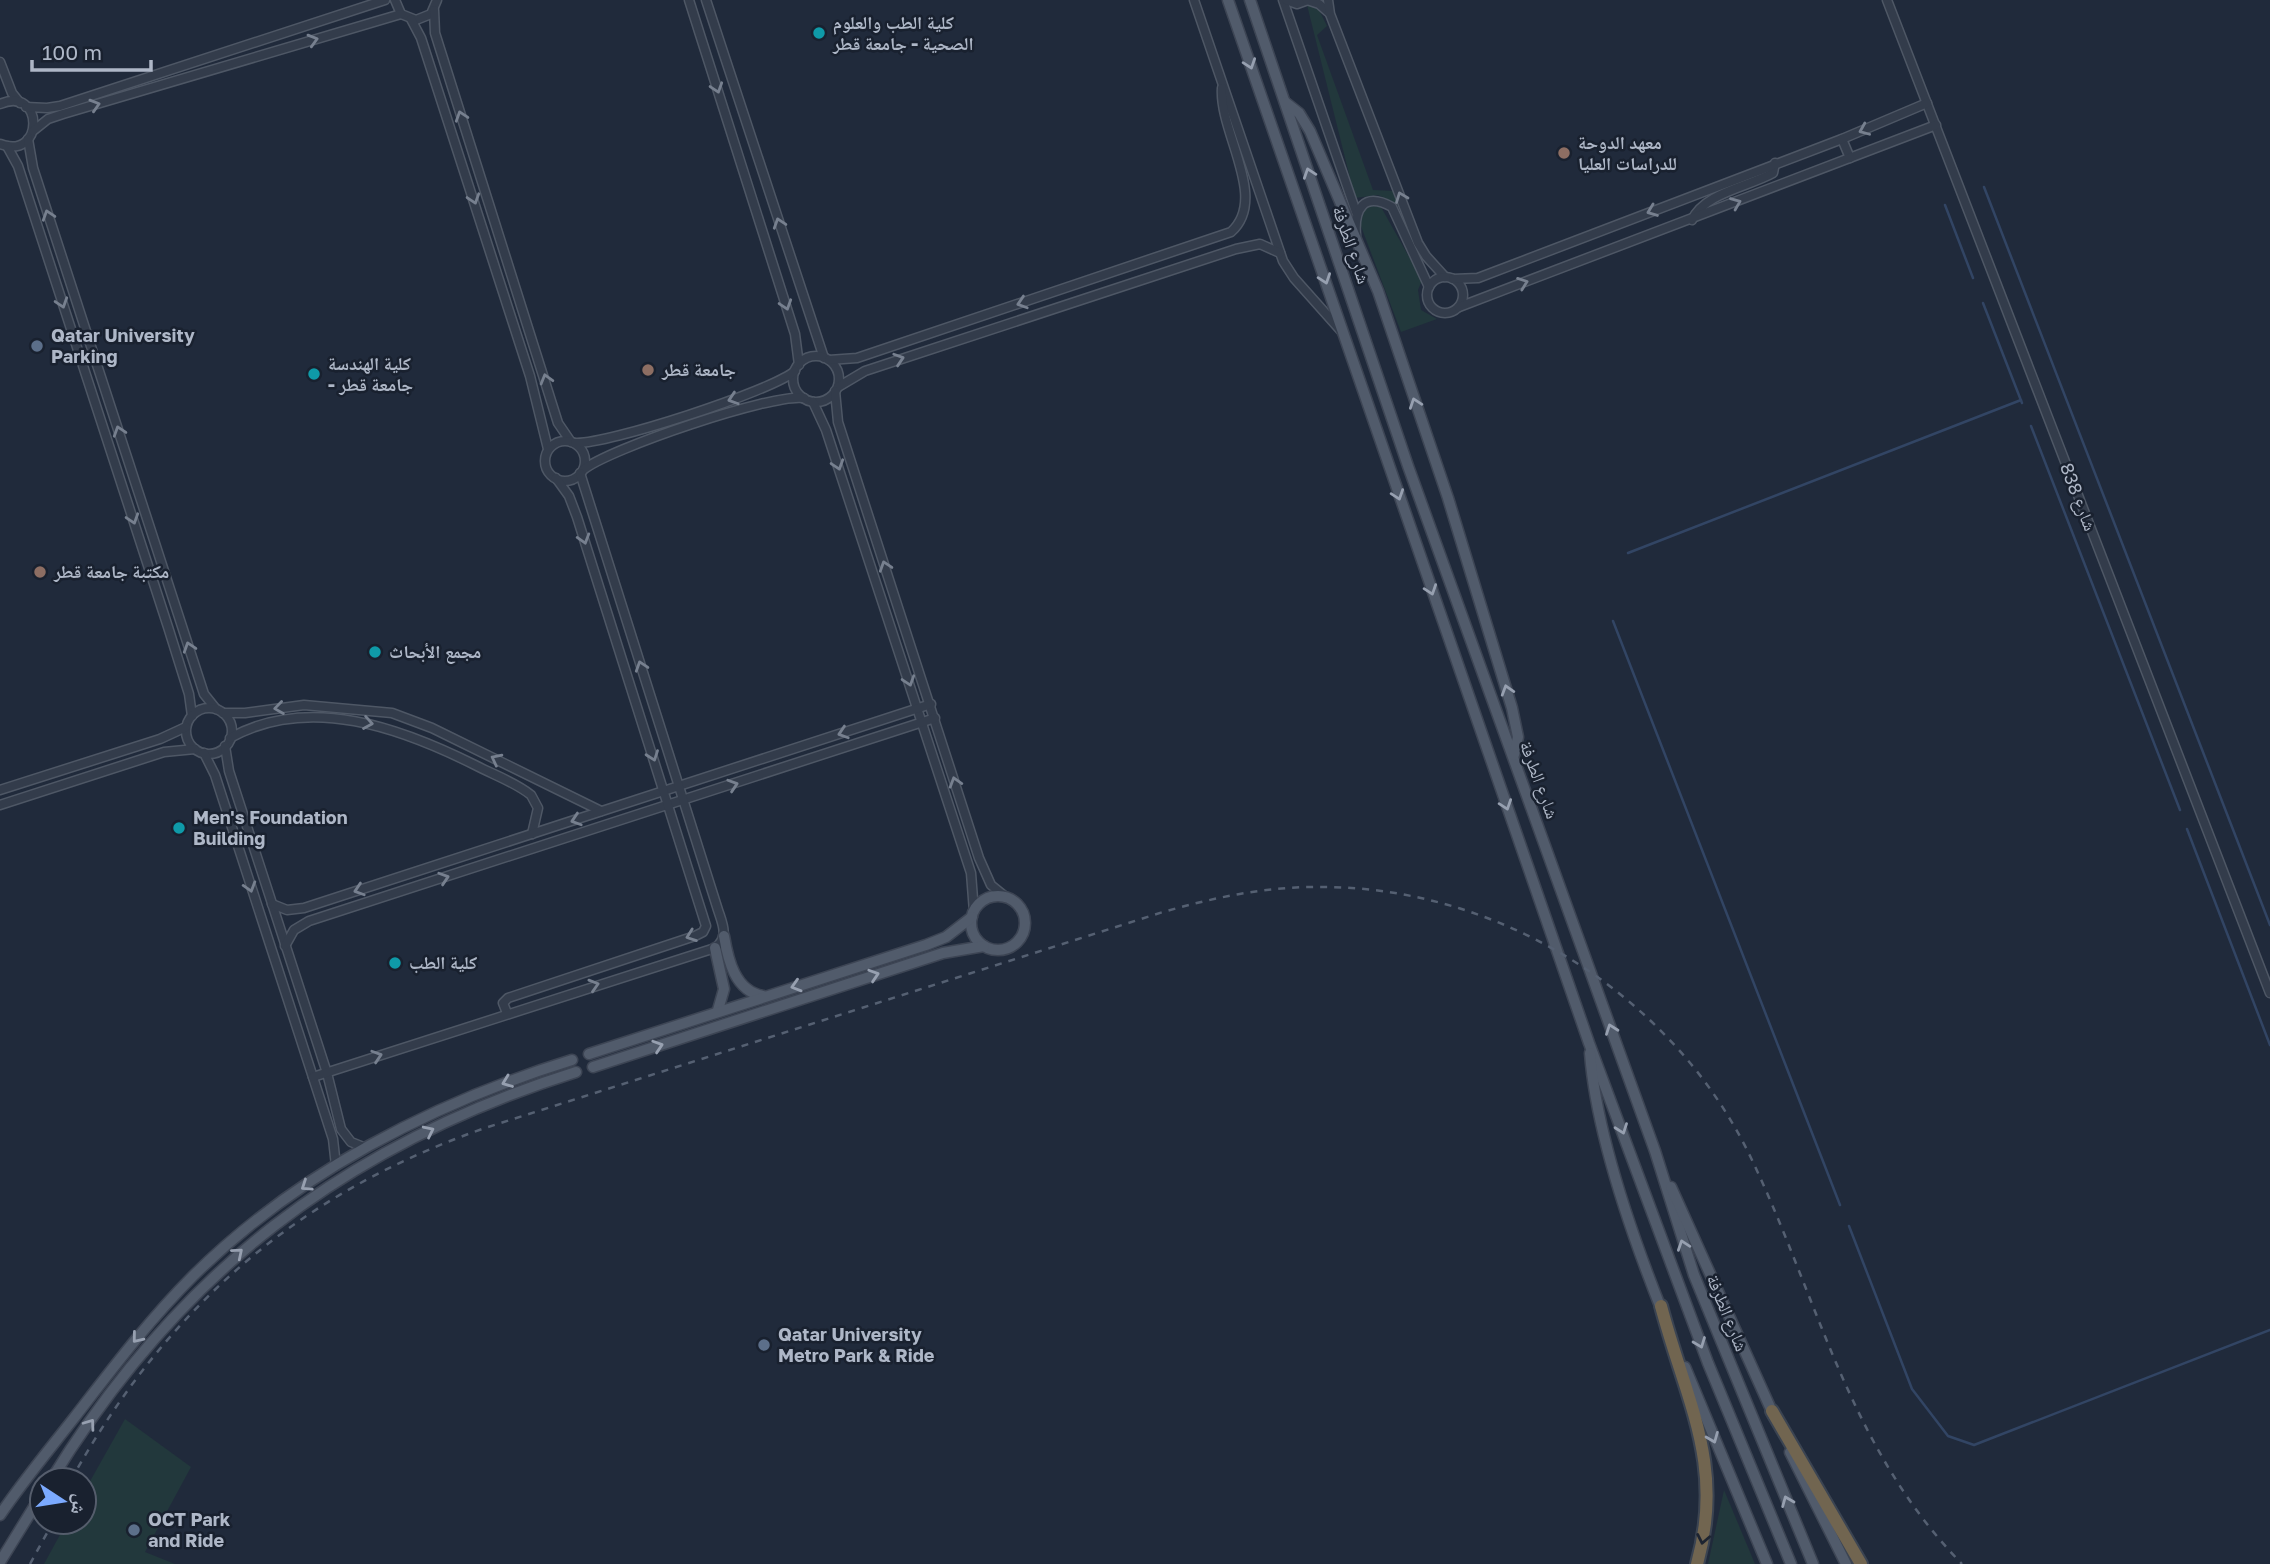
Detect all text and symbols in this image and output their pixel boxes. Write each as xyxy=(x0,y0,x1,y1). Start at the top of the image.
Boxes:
place label: كلية الطب والعلوم الصحية - جامعة قطر xyxy=(832,11,974,54)
marker: كلية الطب والعلوم الصحية - جامعة قطر xyxy=(811,25,827,41)
scale bar xyxy=(32,28,150,72)
one-way arrow xyxy=(307,33,319,48)
text: 100 m xyxy=(42,39,102,65)
one-way arrow xyxy=(1242,58,1256,70)
one-way arrow xyxy=(709,82,723,94)
one-way arrow xyxy=(89,98,101,113)
one-way arrow xyxy=(455,110,469,122)
one-way arrow xyxy=(1859,121,1871,135)
place label: معهد الدوحة للدراسات العليا xyxy=(1578,131,1677,174)
marker: معهد الدوحة للدراسات العليا xyxy=(1556,145,1572,161)
one-way arrow xyxy=(1303,167,1317,180)
one-way arrow xyxy=(1395,192,1409,204)
one-way arrow xyxy=(466,193,480,205)
one-way arrow xyxy=(1729,198,1741,212)
street label: شارع الطرفة xyxy=(1327,203,1376,287)
one-way arrow xyxy=(1646,203,1658,217)
one-way arrow xyxy=(42,209,57,221)
one-way arrow xyxy=(773,218,788,230)
one-way arrow xyxy=(1317,273,1331,285)
one-way arrow xyxy=(1516,278,1528,292)
one-way arrow xyxy=(1017,295,1029,309)
one-way arrow xyxy=(54,297,69,309)
one-way arrow xyxy=(778,298,792,311)
place label: Qatar University Parking xyxy=(51,324,195,367)
marker: Qatar University Parking xyxy=(29,338,45,354)
place label: كلية الهندسة - جامعة قطر xyxy=(328,352,413,395)
one-way arrow xyxy=(893,353,905,368)
place label: جامعة قطر xyxy=(661,358,736,380)
marker: جامعة قطر xyxy=(640,362,656,378)
marker: كلية الهندسة - جامعة قطر xyxy=(306,366,322,382)
one-way arrow xyxy=(539,373,554,385)
one-way arrow xyxy=(728,391,740,405)
one-way arrow xyxy=(1409,397,1423,410)
one-way arrow xyxy=(113,425,127,437)
one-way arrow xyxy=(829,459,844,471)
street label: شارع 838 xyxy=(2055,459,2102,534)
one-way arrow xyxy=(1390,488,1404,500)
one-way arrow xyxy=(125,513,139,525)
one-way arrow xyxy=(576,533,591,545)
place label: مكتبة جامعة قطر xyxy=(53,560,169,583)
one-way arrow xyxy=(879,560,894,572)
marker: مكتبة جامعة قطر xyxy=(32,564,48,580)
one-way arrow xyxy=(1423,583,1437,596)
place label: مجمع الأبحاث xyxy=(389,640,481,664)
one-way arrow xyxy=(183,642,197,654)
marker: مجمع الأبحاث xyxy=(367,644,383,660)
one-way arrow xyxy=(634,661,649,673)
one-way arrow xyxy=(900,675,915,687)
one-way arrow xyxy=(1501,684,1516,696)
one-way arrow xyxy=(273,700,285,715)
one-way arrow xyxy=(362,715,374,730)
one-way arrow xyxy=(837,725,849,739)
street label: شارع الطرفة xyxy=(1515,738,1564,822)
one-way arrow xyxy=(645,750,659,762)
one-way arrow xyxy=(491,754,503,768)
one-way arrow xyxy=(949,777,963,789)
one-way arrow xyxy=(726,779,739,793)
one-way arrow xyxy=(1498,798,1512,810)
place label: Men's Foundation Building xyxy=(193,806,348,849)
one-way arrow xyxy=(570,812,582,826)
marker: Men's Foundation Building xyxy=(171,820,187,836)
one-way arrow xyxy=(437,872,449,886)
one-way arrow xyxy=(242,880,257,892)
one-way arrow xyxy=(354,882,366,896)
one-way arrow xyxy=(686,928,698,942)
place label: كلية الطب xyxy=(409,951,477,974)
marker: كلية الطب xyxy=(387,955,403,971)
one-way arrow xyxy=(868,969,880,983)
one-way arrow xyxy=(790,977,802,992)
one-way arrow xyxy=(587,979,599,994)
one-way arrow xyxy=(1605,1024,1619,1036)
one-way arrow xyxy=(652,1039,664,1054)
one-way arrow xyxy=(371,1050,383,1064)
one-way arrow xyxy=(502,1073,514,1087)
one-way arrow xyxy=(1614,1123,1628,1135)
one-way arrow xyxy=(422,1125,434,1139)
one-way arrow xyxy=(300,1178,313,1191)
one-way arrow xyxy=(1677,1239,1691,1251)
one-way arrow xyxy=(230,1249,243,1261)
street label: شارع الطرفة xyxy=(1702,1271,1753,1355)
place label: Qatar University Metro Park & Ride xyxy=(778,1323,935,1366)
one-way arrow xyxy=(133,1330,146,1342)
one-way arrow xyxy=(1692,1336,1706,1348)
marker: Qatar University Metro Park & Ride xyxy=(756,1337,772,1353)
one-way arrow xyxy=(81,1419,94,1432)
one-way arrow xyxy=(1705,1431,1719,1443)
north arrow xyxy=(28,1466,98,1536)
text: ش xyxy=(66,1492,93,1517)
one-way arrow xyxy=(1781,1496,1795,1508)
place label: OCT Park and Ride xyxy=(148,1508,231,1551)
marker: OCT Park and Ride xyxy=(126,1522,142,1538)
one-way arrow xyxy=(1696,1533,1711,1545)

